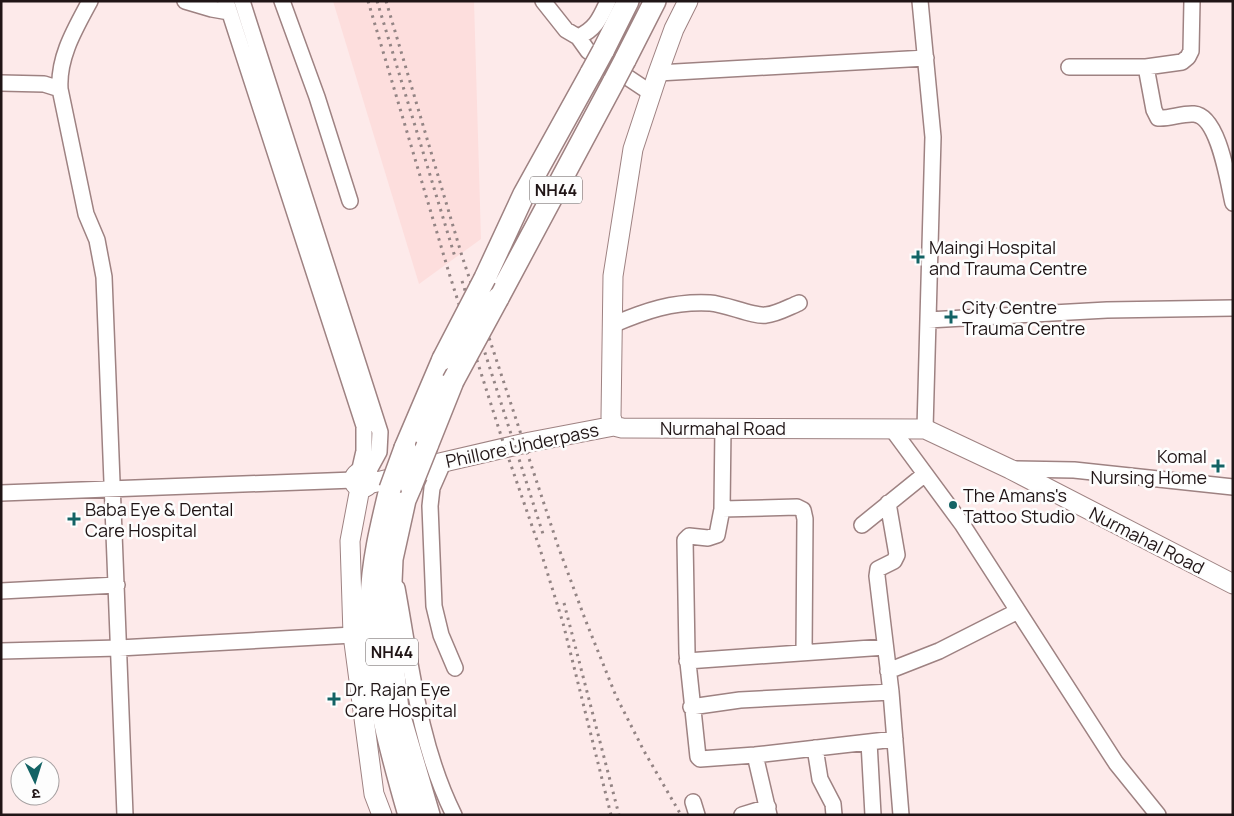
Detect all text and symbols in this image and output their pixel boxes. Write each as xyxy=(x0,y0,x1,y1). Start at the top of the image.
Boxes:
road number: NH44 xyxy=(530,176,582,204)
place label: Maingi Hospital and Trauma Centre xyxy=(929,235,1087,280)
marker: Maingi Hospital and Trauma Centre xyxy=(911,250,925,264)
place label: City Centre Trauma Centre xyxy=(962,295,1085,340)
marker: City Centre Trauma Centre xyxy=(944,310,958,324)
street label: Nurmahal Road xyxy=(660,416,786,440)
street label: Phillore Underpass xyxy=(443,417,601,473)
place label: Komal Nursing Home xyxy=(1091,444,1207,489)
marker: Komal Nursing Home xyxy=(1211,459,1225,473)
place label: The Amans's Tattoo Studio xyxy=(963,483,1075,528)
place label: Baba Eye & Dental Care Hospital xyxy=(85,497,234,542)
marker: The Amans's Tattoo Studio xyxy=(947,499,959,511)
street label: Nurmahal Road xyxy=(1085,501,1209,579)
marker: Baba Eye & Dental Care Hospital xyxy=(67,512,81,526)
road number: NH44 xyxy=(366,638,418,666)
place label: Dr. Rajan Eye Care Hospital xyxy=(345,677,457,722)
marker: Dr. Rajan Eye Care Hospital xyxy=(327,692,341,706)
north arrow xyxy=(10,756,60,806)
text: उ xyxy=(30,785,41,804)

